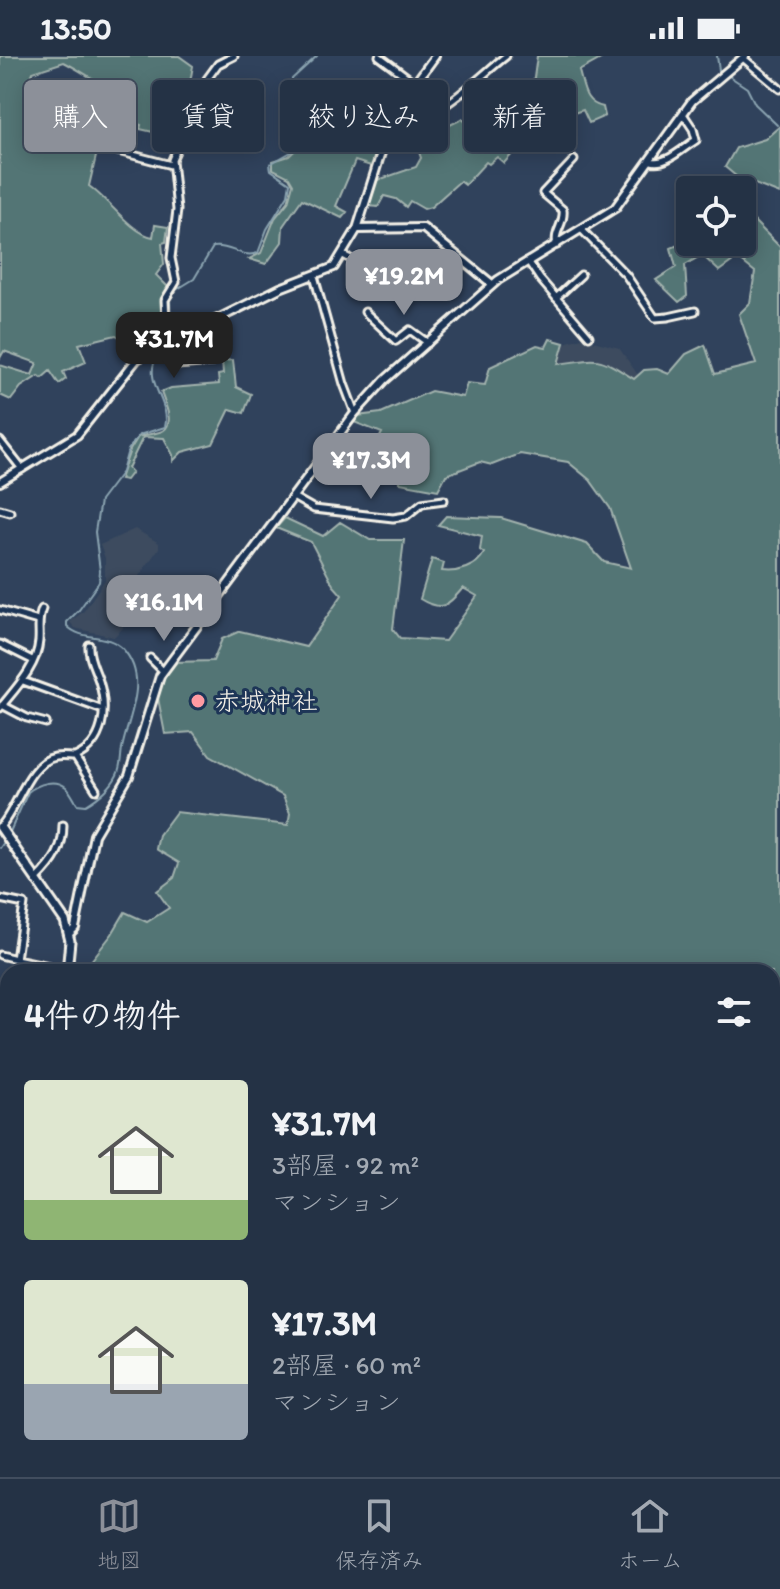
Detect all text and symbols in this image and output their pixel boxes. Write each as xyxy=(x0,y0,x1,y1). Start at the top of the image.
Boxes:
text: 13:50 xyxy=(40,10,112,47)
chip: 購入 xyxy=(24,80,136,152)
chip: 賃貸 xyxy=(152,80,264,152)
chip: 絞り込み xyxy=(280,80,448,152)
chip: 新着 xyxy=(464,80,576,152)
map controls xyxy=(676,176,756,256)
button: locate xyxy=(676,176,756,256)
pin: ¥19.2M xyxy=(339,249,469,317)
text: ¥19.2M xyxy=(364,259,444,291)
pin: ¥31.7M xyxy=(109,312,239,380)
text: ¥31.7M xyxy=(134,322,214,354)
pin: ¥17.3M xyxy=(306,433,436,501)
text: ¥17.3M xyxy=(331,443,411,475)
pin: ¥16.1M xyxy=(99,575,229,643)
text: ¥16.1M xyxy=(124,585,204,617)
place label: 赤城神社 xyxy=(214,685,318,717)
marker: 赤城神社 xyxy=(189,692,207,710)
icon: filters xyxy=(712,990,756,1034)
text: 4件の物件 xyxy=(24,995,180,1036)
text: ¥31.7M xyxy=(272,1103,377,1144)
icon: home xyxy=(88,1112,184,1208)
text: 3部屋 · 92 m² xyxy=(272,1149,419,1181)
text: マンション xyxy=(272,1186,401,1218)
text: ¥17.3M xyxy=(272,1303,377,1344)
icon: home xyxy=(88,1312,184,1408)
text: 2部屋 · 60 m² xyxy=(272,1349,421,1381)
text: マンション xyxy=(272,1386,401,1418)
tab: 地図 xyxy=(97,1494,141,1574)
tab: 保存済み xyxy=(335,1494,423,1574)
tab: ホーム xyxy=(618,1494,683,1574)

